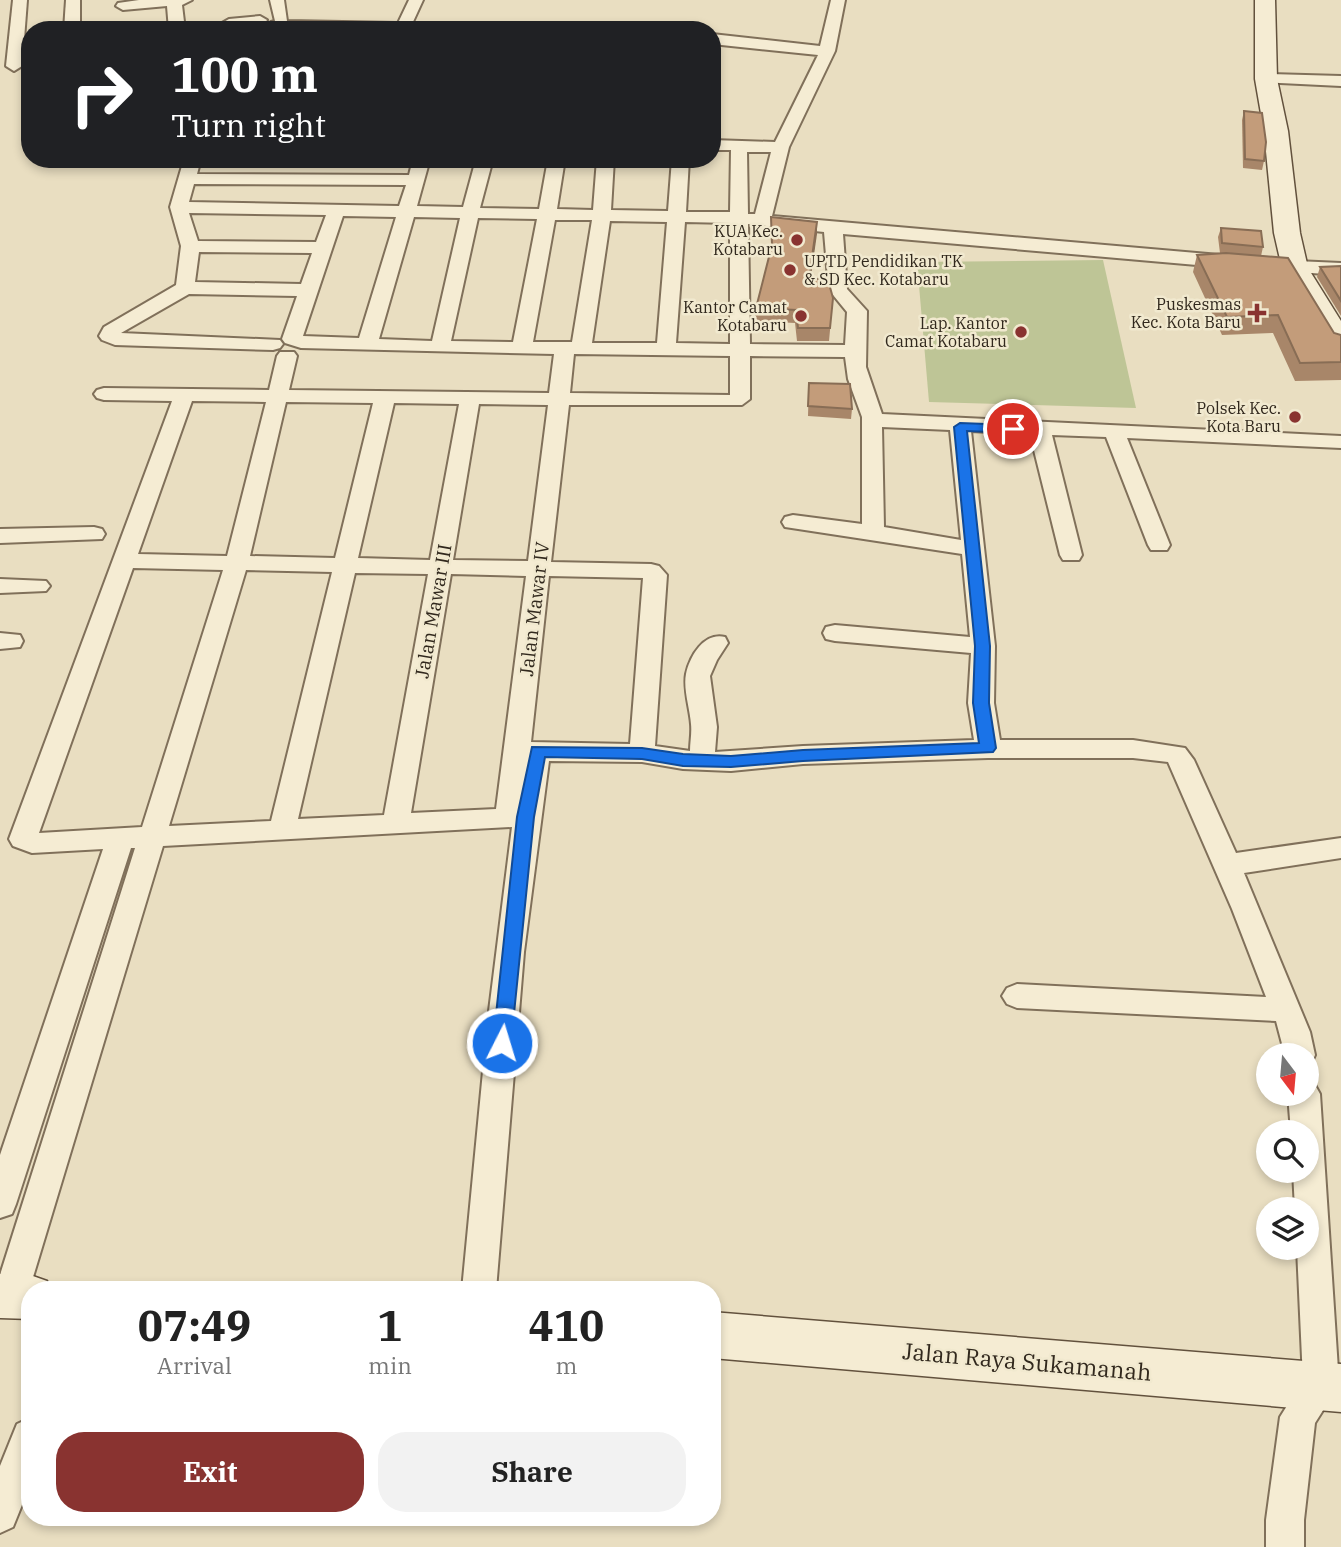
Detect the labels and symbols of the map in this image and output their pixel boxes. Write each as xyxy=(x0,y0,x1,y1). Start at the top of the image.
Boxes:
place label: KUA Kec. Kotabaru xyxy=(713,221,783,259)
marker: KUA Kec. Kotabaru xyxy=(789,232,805,248)
place label: UPTD Pendidikan TK & SD Kec. Kotabaru xyxy=(804,251,963,289)
marker: UPTD Pendidikan TK & SD Kec. Kotabaru xyxy=(782,262,798,278)
place label: Puskesmas Kec. Kota Baru xyxy=(1131,294,1241,332)
place label: Kantor Camat Kotabaru xyxy=(683,297,787,335)
marker: Puskesmas Kec. Kota Baru xyxy=(1247,303,1267,323)
marker: Kantor Camat Kotabaru xyxy=(793,308,809,324)
place label: Lap. Kantor Camat Kotabaru xyxy=(885,313,1007,351)
marker: Lap. Kantor Camat Kotabaru xyxy=(1013,324,1029,340)
place label: Polsek Kec. Kota Baru xyxy=(1196,398,1281,436)
pin xyxy=(983,399,1043,459)
marker: Polsek Kec. Kota Baru xyxy=(1287,409,1303,425)
street label: Jalan Mawar IV xyxy=(514,540,554,678)
street label: Jalan Mawar III xyxy=(409,542,457,680)
position arrow xyxy=(465,1006,539,1080)
north arrow xyxy=(1256,1043,1320,1106)
street label: Jalan Raya Sukamanah xyxy=(901,1335,1153,1387)

